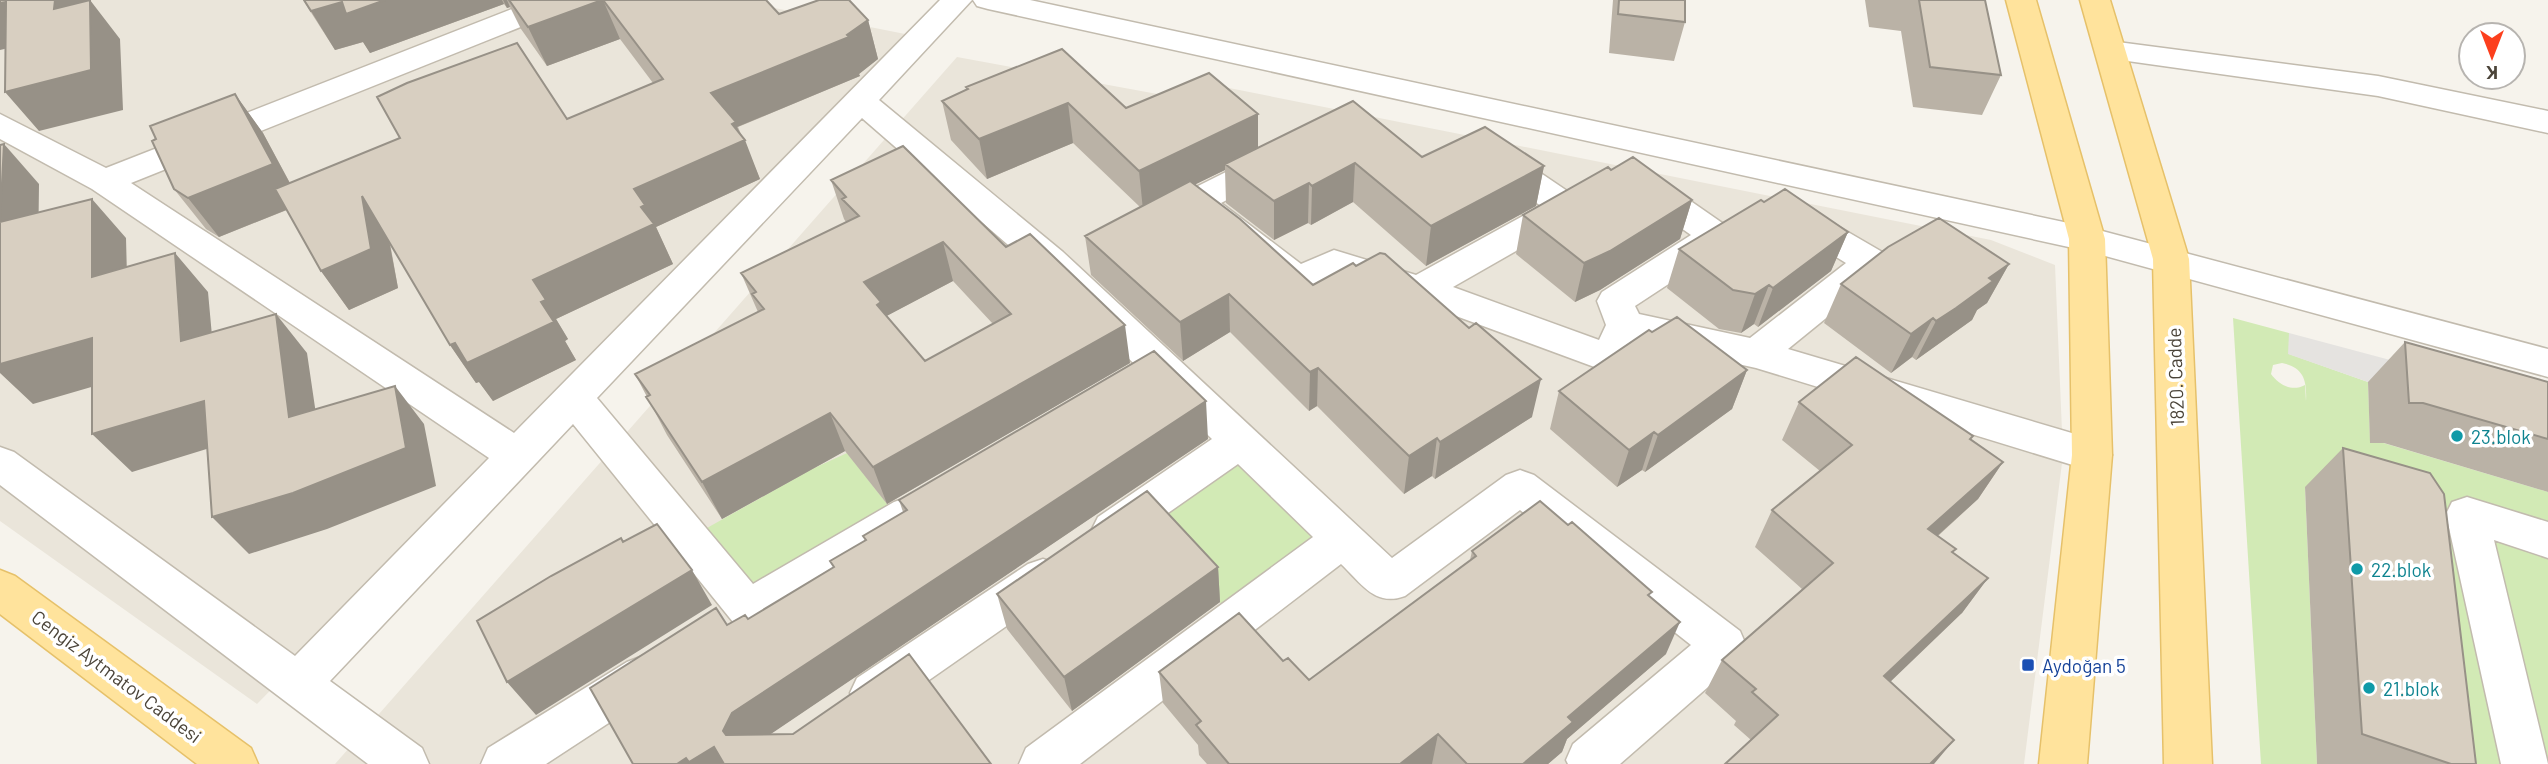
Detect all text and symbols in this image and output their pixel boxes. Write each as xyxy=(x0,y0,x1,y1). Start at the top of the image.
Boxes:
north arrow xyxy=(2457,21,2527,91)
text: K xyxy=(2486,62,2498,85)
street label: 1820. Cadde xyxy=(2162,327,2188,427)
place label: 23.blok xyxy=(2471,425,2531,448)
marker: 23.blok xyxy=(2449,428,2465,444)
place label: 22.blok xyxy=(2371,558,2431,581)
marker: 22.blok xyxy=(2349,561,2365,577)
street label: Cengiz Aytmatov Caddesi xyxy=(28,605,206,747)
place label: Aydoğan 5 xyxy=(2042,654,2126,677)
marker: Aydoğan 5 xyxy=(2020,657,2036,673)
place label: 21.blok xyxy=(2383,677,2439,700)
marker: 21.blok xyxy=(2361,680,2377,696)

